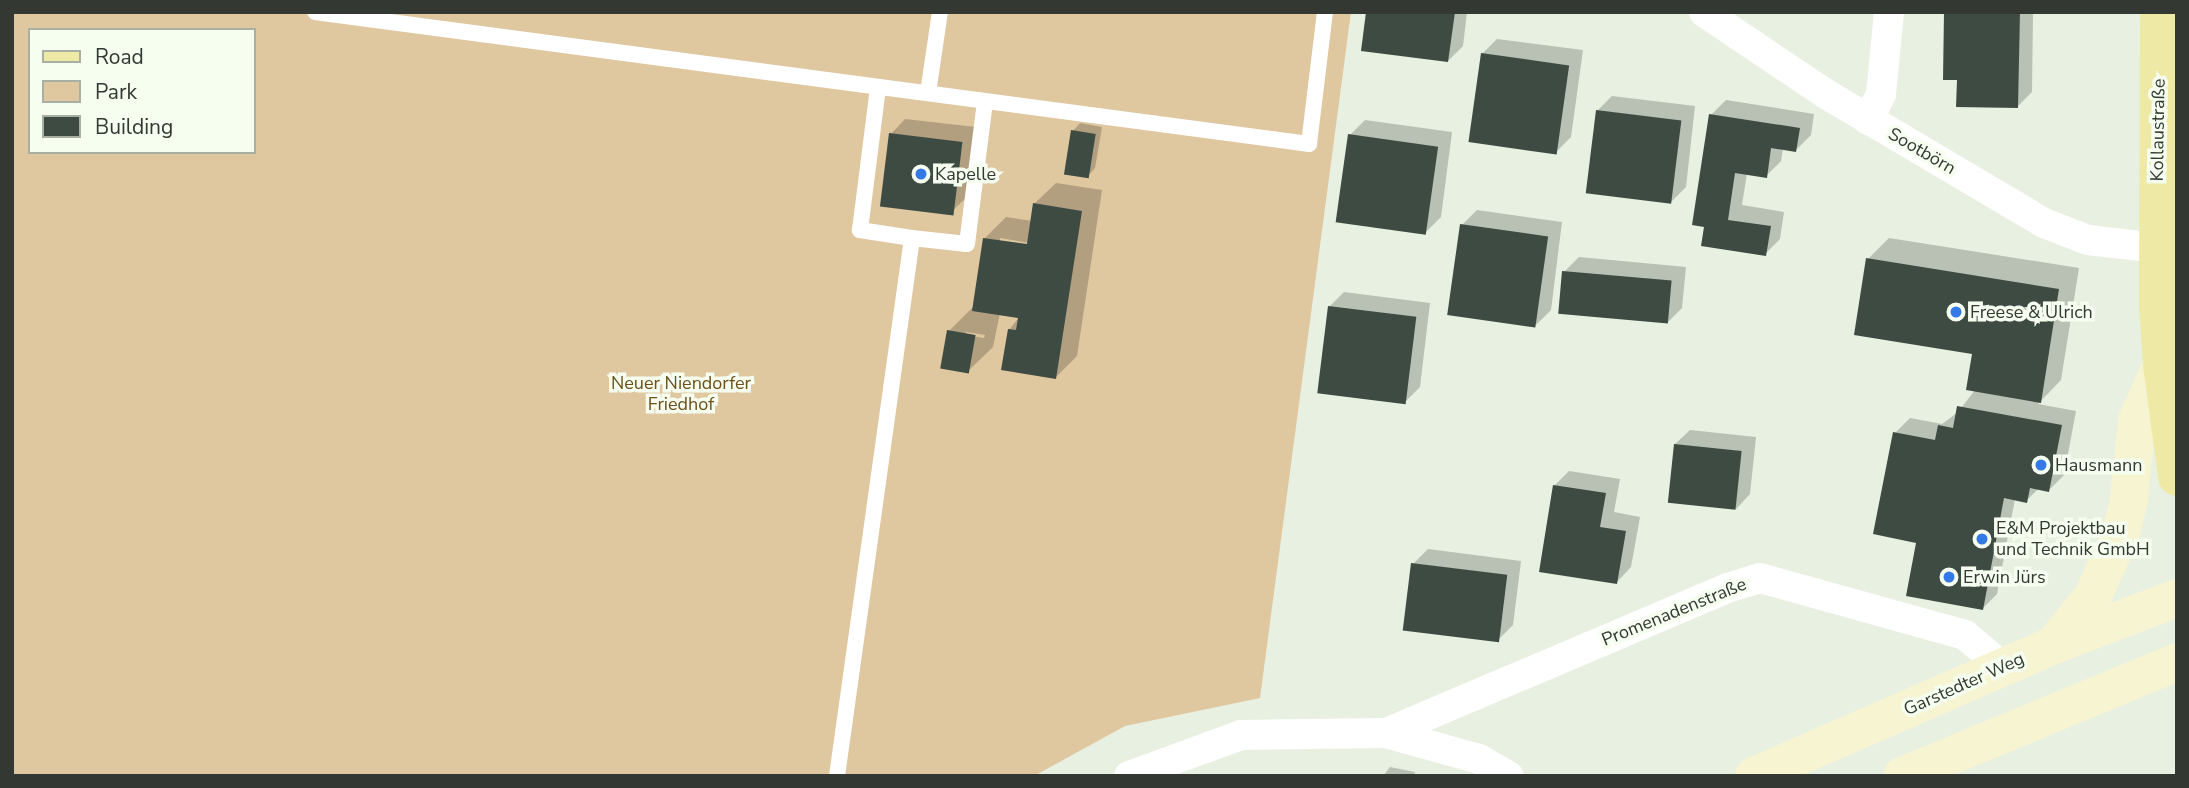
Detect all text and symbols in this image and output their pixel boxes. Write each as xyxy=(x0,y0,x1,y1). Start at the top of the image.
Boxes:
legend xyxy=(28,28,256,154)
text: Road xyxy=(95,43,144,71)
text: Park xyxy=(95,78,137,106)
street label: Kollaustraße xyxy=(2146,78,2170,182)
text: Building xyxy=(95,113,173,141)
street label: Sootbörn xyxy=(1884,123,1960,179)
place label: Kapelle xyxy=(935,163,996,185)
marker: Kapelle xyxy=(913,166,929,182)
place label: Freese & Ulrich xyxy=(1970,301,2093,323)
marker: Freese & Ulrich xyxy=(1948,304,1964,320)
park label: Neuer Niendorfer Friedhof xyxy=(611,373,751,416)
place label: Hausmann xyxy=(2055,454,2142,476)
marker: Hausmann xyxy=(2033,457,2049,473)
place label: E&M Projektbau und Technik GmbH xyxy=(1996,518,2150,560)
marker: E&M Projektbau und Technik GmbH xyxy=(1974,531,1990,547)
place label: Erwin Jürs xyxy=(1963,566,2046,588)
marker: Erwin Jürs xyxy=(1941,569,1957,585)
street label: Promenadenstraße xyxy=(1599,573,1749,651)
street label: Garstedter Weg xyxy=(1900,648,2028,720)

